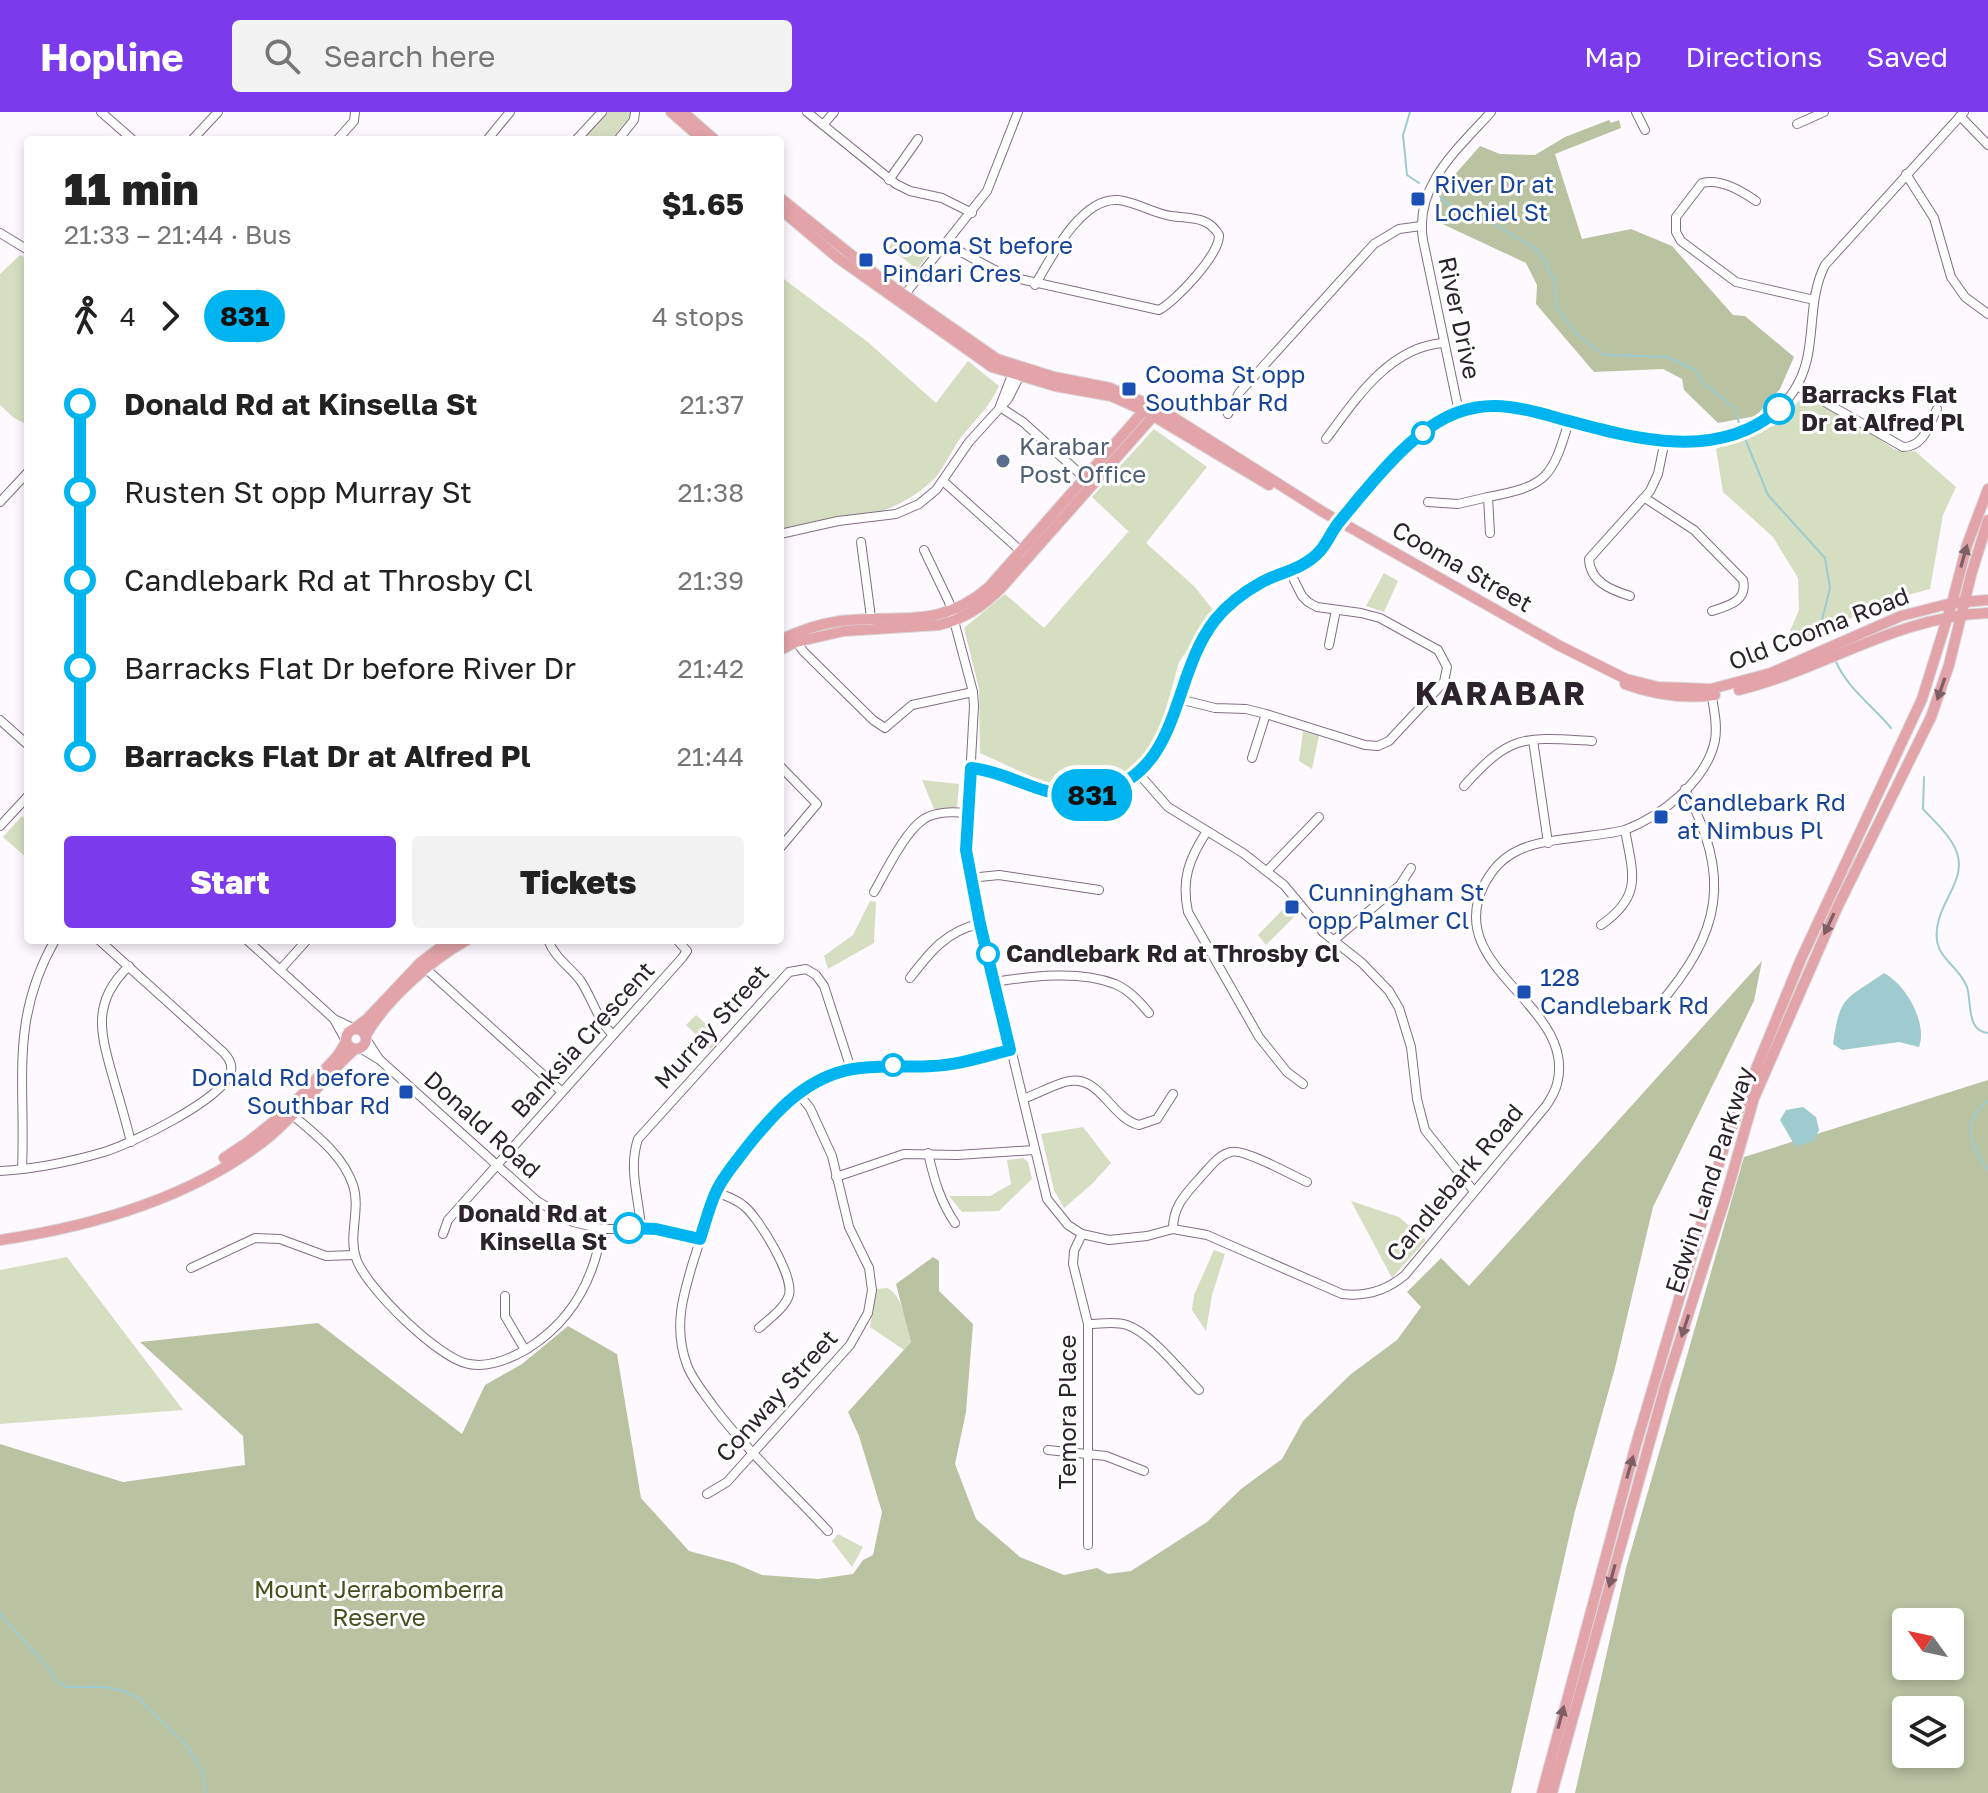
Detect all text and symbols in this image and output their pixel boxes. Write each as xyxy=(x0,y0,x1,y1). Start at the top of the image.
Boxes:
search box xyxy=(232,20,792,92)
text: Hopline xyxy=(40,34,184,79)
icon: search xyxy=(260,34,304,78)
text: Search here xyxy=(324,38,496,74)
text: Map xyxy=(1584,40,1641,73)
text: Directions xyxy=(1685,40,1822,73)
text: Saved xyxy=(1866,40,1948,73)
text: 11 min xyxy=(64,162,199,215)
place label: River Dr at Lochiel St xyxy=(1434,169,1554,226)
text: $1.65 xyxy=(662,186,744,222)
marker: River Dr at Lochiel St xyxy=(1409,190,1427,208)
text: 21:33 – 21:44 · Bus xyxy=(64,219,292,250)
place label: Cooma St before Pindari Cres xyxy=(882,230,1073,287)
marker: Cooma St before Pindari Cres xyxy=(857,251,875,269)
street label: River Drive xyxy=(1433,254,1488,382)
icon: walk xyxy=(64,294,108,338)
icon: forward xyxy=(148,294,192,338)
text: 831 xyxy=(220,299,269,332)
text: 4 xyxy=(120,301,136,332)
text: 4 stops xyxy=(652,301,744,332)
place label: Cooma St opp Southbar Rd xyxy=(1145,359,1305,416)
place label: Barracks Flat Dr at Alfred Pl xyxy=(1801,379,1964,436)
marker: Cooma St opp Southbar Rd xyxy=(1120,380,1138,398)
text: Donald Rd at Kinsella St xyxy=(124,386,478,422)
text: 21:37 xyxy=(680,389,744,420)
marker: Barracks Flat Dr at Alfred Pl xyxy=(1764,394,1794,424)
unlabelled marker xyxy=(1412,422,1434,444)
place label: Karabar Post Office xyxy=(1019,431,1146,488)
marker: Karabar Post Office xyxy=(994,452,1012,470)
text: Rusten St opp Murray St xyxy=(124,474,472,510)
text: 21:38 xyxy=(677,477,744,508)
street label: Cooma Street xyxy=(1388,514,1538,618)
one-way arrow xyxy=(1958,544,1971,568)
text: Candlebark Rd at Throsby Cl xyxy=(124,562,533,598)
text: 21:39 xyxy=(678,565,744,596)
street label: Old Cooma Road xyxy=(1724,580,1913,675)
text: Barracks Flat Dr before River Dr xyxy=(124,650,576,686)
text: 21:42 xyxy=(678,653,744,684)
district label: KARABAR xyxy=(1415,674,1587,712)
one-way arrow xyxy=(1934,678,1947,702)
text: Barracks Flat Dr at Alfred Pl xyxy=(124,738,531,774)
text: 21:44 xyxy=(677,741,744,772)
line badge: 831 xyxy=(1046,769,1138,821)
text: 831 xyxy=(1067,778,1117,811)
place label: Candlebark Rd at Nimbus Pl xyxy=(1677,787,1846,844)
marker: Candlebark Rd at Nimbus Pl xyxy=(1652,808,1670,826)
button: Start xyxy=(64,836,396,928)
button: Tickets xyxy=(412,836,744,928)
place label: Cunningham St opp Palmer Cl xyxy=(1308,877,1484,934)
marker: Cunningham St opp Palmer Cl xyxy=(1283,898,1301,916)
one-way arrow xyxy=(1822,912,1836,936)
place label: Candlebark Rd at Throsby Cl xyxy=(1006,938,1340,967)
marker: Candlebark Rd at Throsby Cl xyxy=(977,943,999,965)
street label: Banksia Crescent xyxy=(504,955,660,1123)
street label: Murray Street xyxy=(648,958,774,1094)
place label: 128 Candlebark Rd xyxy=(1540,962,1709,1019)
marker: 128 Candlebark Rd xyxy=(1515,983,1533,1001)
unlabelled marker xyxy=(882,1054,904,1076)
place label: Donald Rd before Southbar Rd xyxy=(191,1062,390,1119)
street label: Edwin Land Parkway xyxy=(1658,1063,1759,1296)
street label: Donald Road xyxy=(419,1064,547,1184)
marker: Donald Rd before Southbar Rd xyxy=(397,1083,415,1101)
street label: Candlebark Road xyxy=(1379,1097,1528,1267)
place label: Donald Rd at Kinsella St xyxy=(458,1198,607,1255)
marker: Donald Rd at Kinsella St xyxy=(614,1213,644,1243)
one-way arrow xyxy=(1678,1314,1690,1338)
street label: Conway Street xyxy=(709,1323,843,1467)
street label: Temora Place xyxy=(1052,1335,1081,1489)
one-way arrow xyxy=(1624,1454,1636,1479)
one-way arrow xyxy=(1605,1563,1617,1588)
park label: Mount Jerrabomberra Reserve xyxy=(254,1574,504,1631)
north arrow xyxy=(1892,1608,1964,1680)
map controls xyxy=(1892,1608,1964,1768)
button: layers xyxy=(1892,1696,1964,1768)
one-way arrow xyxy=(1555,1705,1567,1730)

